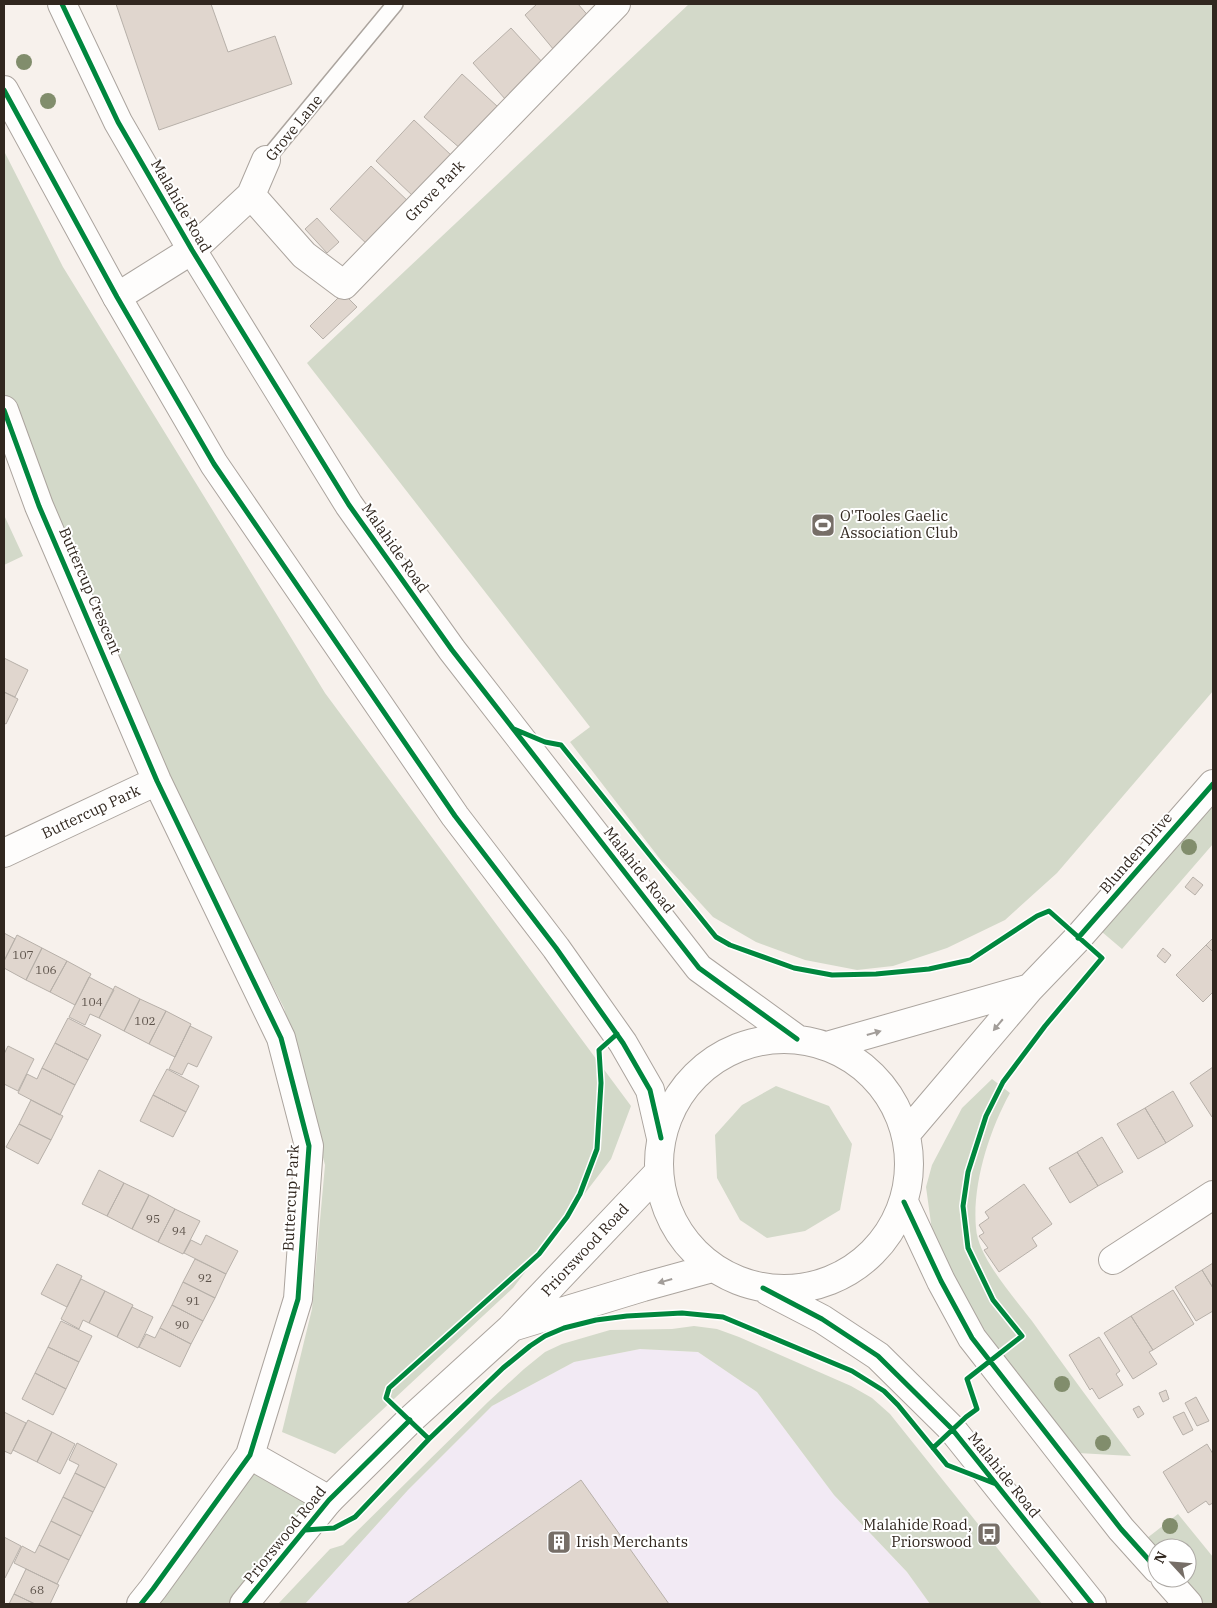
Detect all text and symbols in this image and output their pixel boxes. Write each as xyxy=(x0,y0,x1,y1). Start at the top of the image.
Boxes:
street label: Grove Lane xyxy=(261,91,326,165)
street label: Malahide Road xyxy=(147,156,216,256)
street label: Grove Park xyxy=(401,156,469,225)
street label: Malahide Road xyxy=(358,499,433,596)
place label: O'Tooles Gaelic Association Club xyxy=(840,506,958,542)
sports icon: O'Tooles Gaelic Association Club xyxy=(810,512,836,538)
street label: Buttercup Crescent xyxy=(55,524,126,657)
street label: Buttercup Park xyxy=(38,780,143,843)
street label: Blunden Drive xyxy=(1095,808,1176,897)
street label: Malahide Road xyxy=(600,823,679,917)
house number: 107 xyxy=(12,947,34,962)
house number: 106 xyxy=(35,962,57,977)
house number: 104 xyxy=(81,994,103,1009)
house number: 102 xyxy=(134,1013,156,1028)
one-way arrow xyxy=(993,1018,1004,1031)
one-way arrow xyxy=(867,1028,882,1036)
street label: Buttercup Park xyxy=(278,1144,303,1252)
street label: Priorswood Road xyxy=(537,1199,633,1300)
house number: 95 xyxy=(146,1211,160,1226)
house number: 94 xyxy=(172,1223,186,1238)
house number: 92 xyxy=(198,1270,212,1285)
one-way arrow xyxy=(657,1277,672,1285)
house number: 91 xyxy=(186,1293,200,1308)
house number: 90 xyxy=(175,1317,189,1332)
street label: Malahide Road xyxy=(964,1428,1045,1521)
street label: Priorswood Road xyxy=(239,1482,330,1587)
place label: Malahide Road, Priorswood xyxy=(863,1515,972,1551)
bus stop icon: Malahide Road, Priorswood xyxy=(976,1521,1002,1547)
building icon: Irish Merchants xyxy=(546,1529,572,1555)
place label: Irish Merchants xyxy=(576,1532,688,1551)
north arrow xyxy=(1147,1538,1197,1588)
text: N xyxy=(1150,1548,1171,1566)
house number: 68 xyxy=(30,1582,44,1597)

